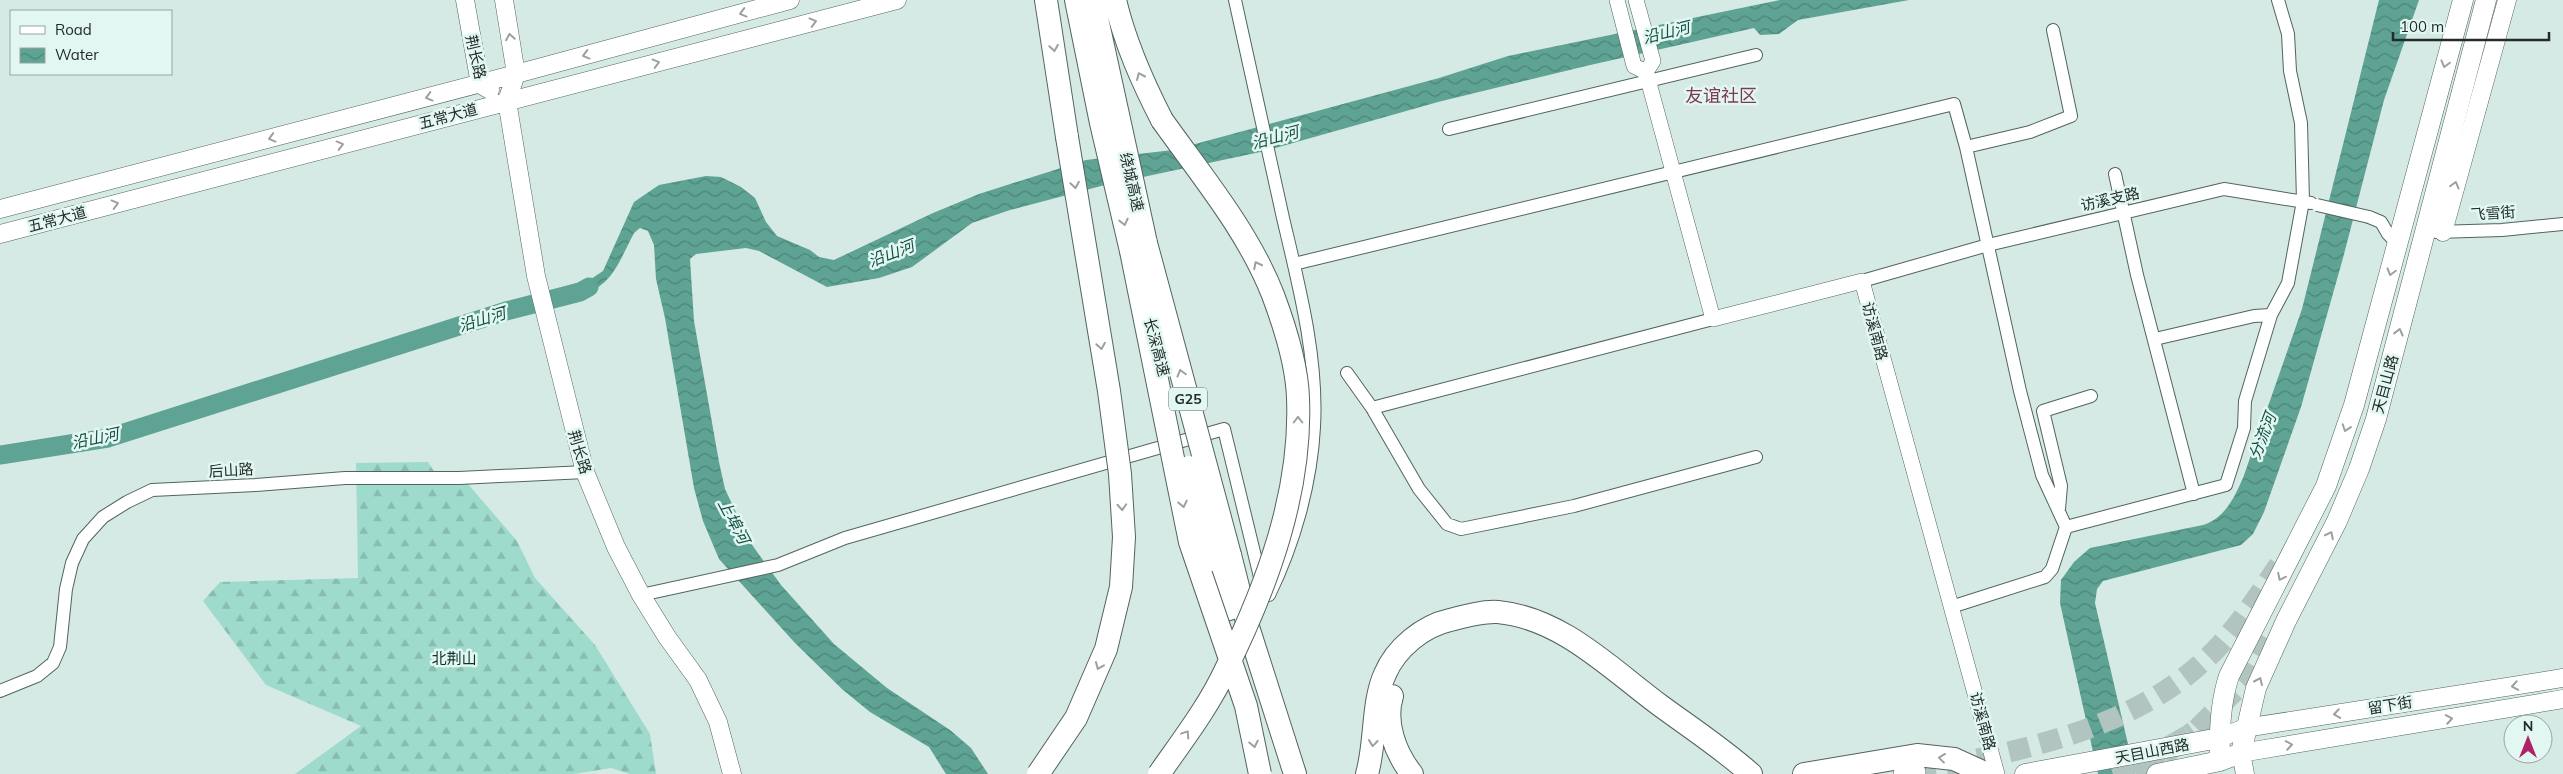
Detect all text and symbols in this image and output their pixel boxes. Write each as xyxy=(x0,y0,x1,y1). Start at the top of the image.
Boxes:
one-way arrow xyxy=(740,7,748,17)
legend xyxy=(10,10,172,75)
scale bar xyxy=(2393,10,2549,42)
water label: 沿山河 xyxy=(1640,16,1695,48)
one-way arrow xyxy=(808,17,817,28)
text: 100 m xyxy=(2400,17,2444,36)
text: Road xyxy=(55,20,92,39)
street label: 荆长路 xyxy=(462,33,490,81)
one-way arrow xyxy=(505,33,515,42)
text: Water xyxy=(55,45,99,64)
one-way arrow xyxy=(1048,45,1059,53)
one-way arrow xyxy=(583,50,591,60)
one-way arrow xyxy=(651,58,659,68)
one-way arrow xyxy=(2440,59,2451,68)
one-way arrow xyxy=(1136,72,1147,81)
district label: 友谊社区 xyxy=(1685,84,1757,107)
one-way arrow xyxy=(425,91,434,102)
street label: 五常大道 xyxy=(417,99,479,133)
water label: 沿山河 xyxy=(1249,120,1304,153)
one-way arrow xyxy=(267,132,276,143)
one-way arrow xyxy=(335,140,344,151)
street label: 绕城高速 xyxy=(1116,151,1148,213)
one-way arrow xyxy=(1070,181,1080,190)
one-way arrow xyxy=(2450,182,2460,190)
street label: 访溪支路 xyxy=(2079,183,2141,215)
one-way arrow xyxy=(110,199,118,209)
street label: 五常大道 xyxy=(26,202,88,236)
street label: 飞雪街 xyxy=(2470,202,2516,224)
one-way arrow xyxy=(1118,217,1129,226)
water label: 沿山河 xyxy=(865,234,920,271)
one-way arrow xyxy=(1253,261,1263,270)
one-way arrow xyxy=(2387,267,2397,276)
street label: 访溪南路 xyxy=(1858,300,1892,362)
water label: 沿山河 xyxy=(456,302,511,336)
street label: 长深高速 xyxy=(1140,316,1174,378)
one-way arrow xyxy=(2393,327,2404,336)
one-way arrow xyxy=(1096,341,1106,350)
street label: 天目山路 xyxy=(2368,353,2402,415)
one-way arrow xyxy=(1176,369,1187,378)
road number: G25 xyxy=(1169,388,1207,410)
water label: 分流河 xyxy=(2244,407,2281,462)
one-way arrow xyxy=(1293,416,1303,424)
water label: 沿山河 xyxy=(69,423,123,453)
one-way arrow xyxy=(2342,423,2352,432)
street label: 荆长路 xyxy=(564,428,596,476)
street label: 后山路 xyxy=(208,459,254,481)
water label: 上埠河 xyxy=(714,495,756,550)
one-way arrow xyxy=(1177,500,1188,509)
one-way arrow xyxy=(1117,503,1128,511)
one-way arrow xyxy=(2324,531,2334,540)
one-way arrow xyxy=(2277,571,2287,580)
park label: 北荆山 xyxy=(431,649,477,668)
one-way arrow xyxy=(1094,661,1105,670)
one-way arrow xyxy=(2252,677,2263,686)
one-way arrow xyxy=(2511,680,2519,691)
street label: 访溪南路 xyxy=(1966,690,2000,752)
street label: 留下街 xyxy=(2366,692,2414,718)
one-way arrow xyxy=(2333,708,2341,718)
one-way arrow xyxy=(2445,714,2454,724)
north arrow xyxy=(2503,714,2553,764)
text: N xyxy=(2523,717,2533,735)
one-way arrow xyxy=(1180,730,1189,739)
street label: 天目山西路 xyxy=(2113,735,2191,767)
one-way arrow xyxy=(1248,739,1259,748)
one-way arrow xyxy=(1368,739,1379,747)
one-way arrow xyxy=(2284,740,2293,750)
one-way arrow xyxy=(1937,753,1945,764)

